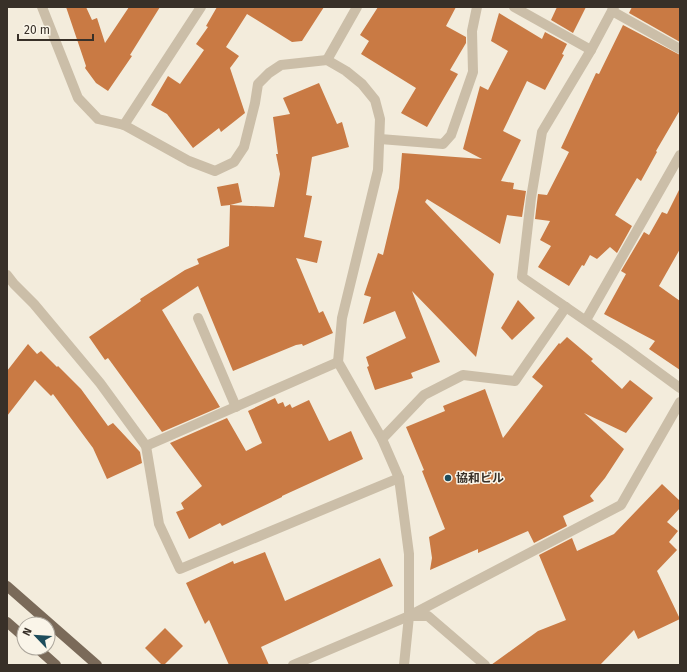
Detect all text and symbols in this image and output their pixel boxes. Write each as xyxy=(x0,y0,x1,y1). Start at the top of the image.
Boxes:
scale bar xyxy=(18,16,93,42)
text: 20 m xyxy=(24,23,50,37)
place label: 協和ビル xyxy=(456,471,504,485)
marker: 協和ビル xyxy=(443,473,453,483)
north arrow xyxy=(16,616,56,656)
text: N xyxy=(20,626,35,638)

